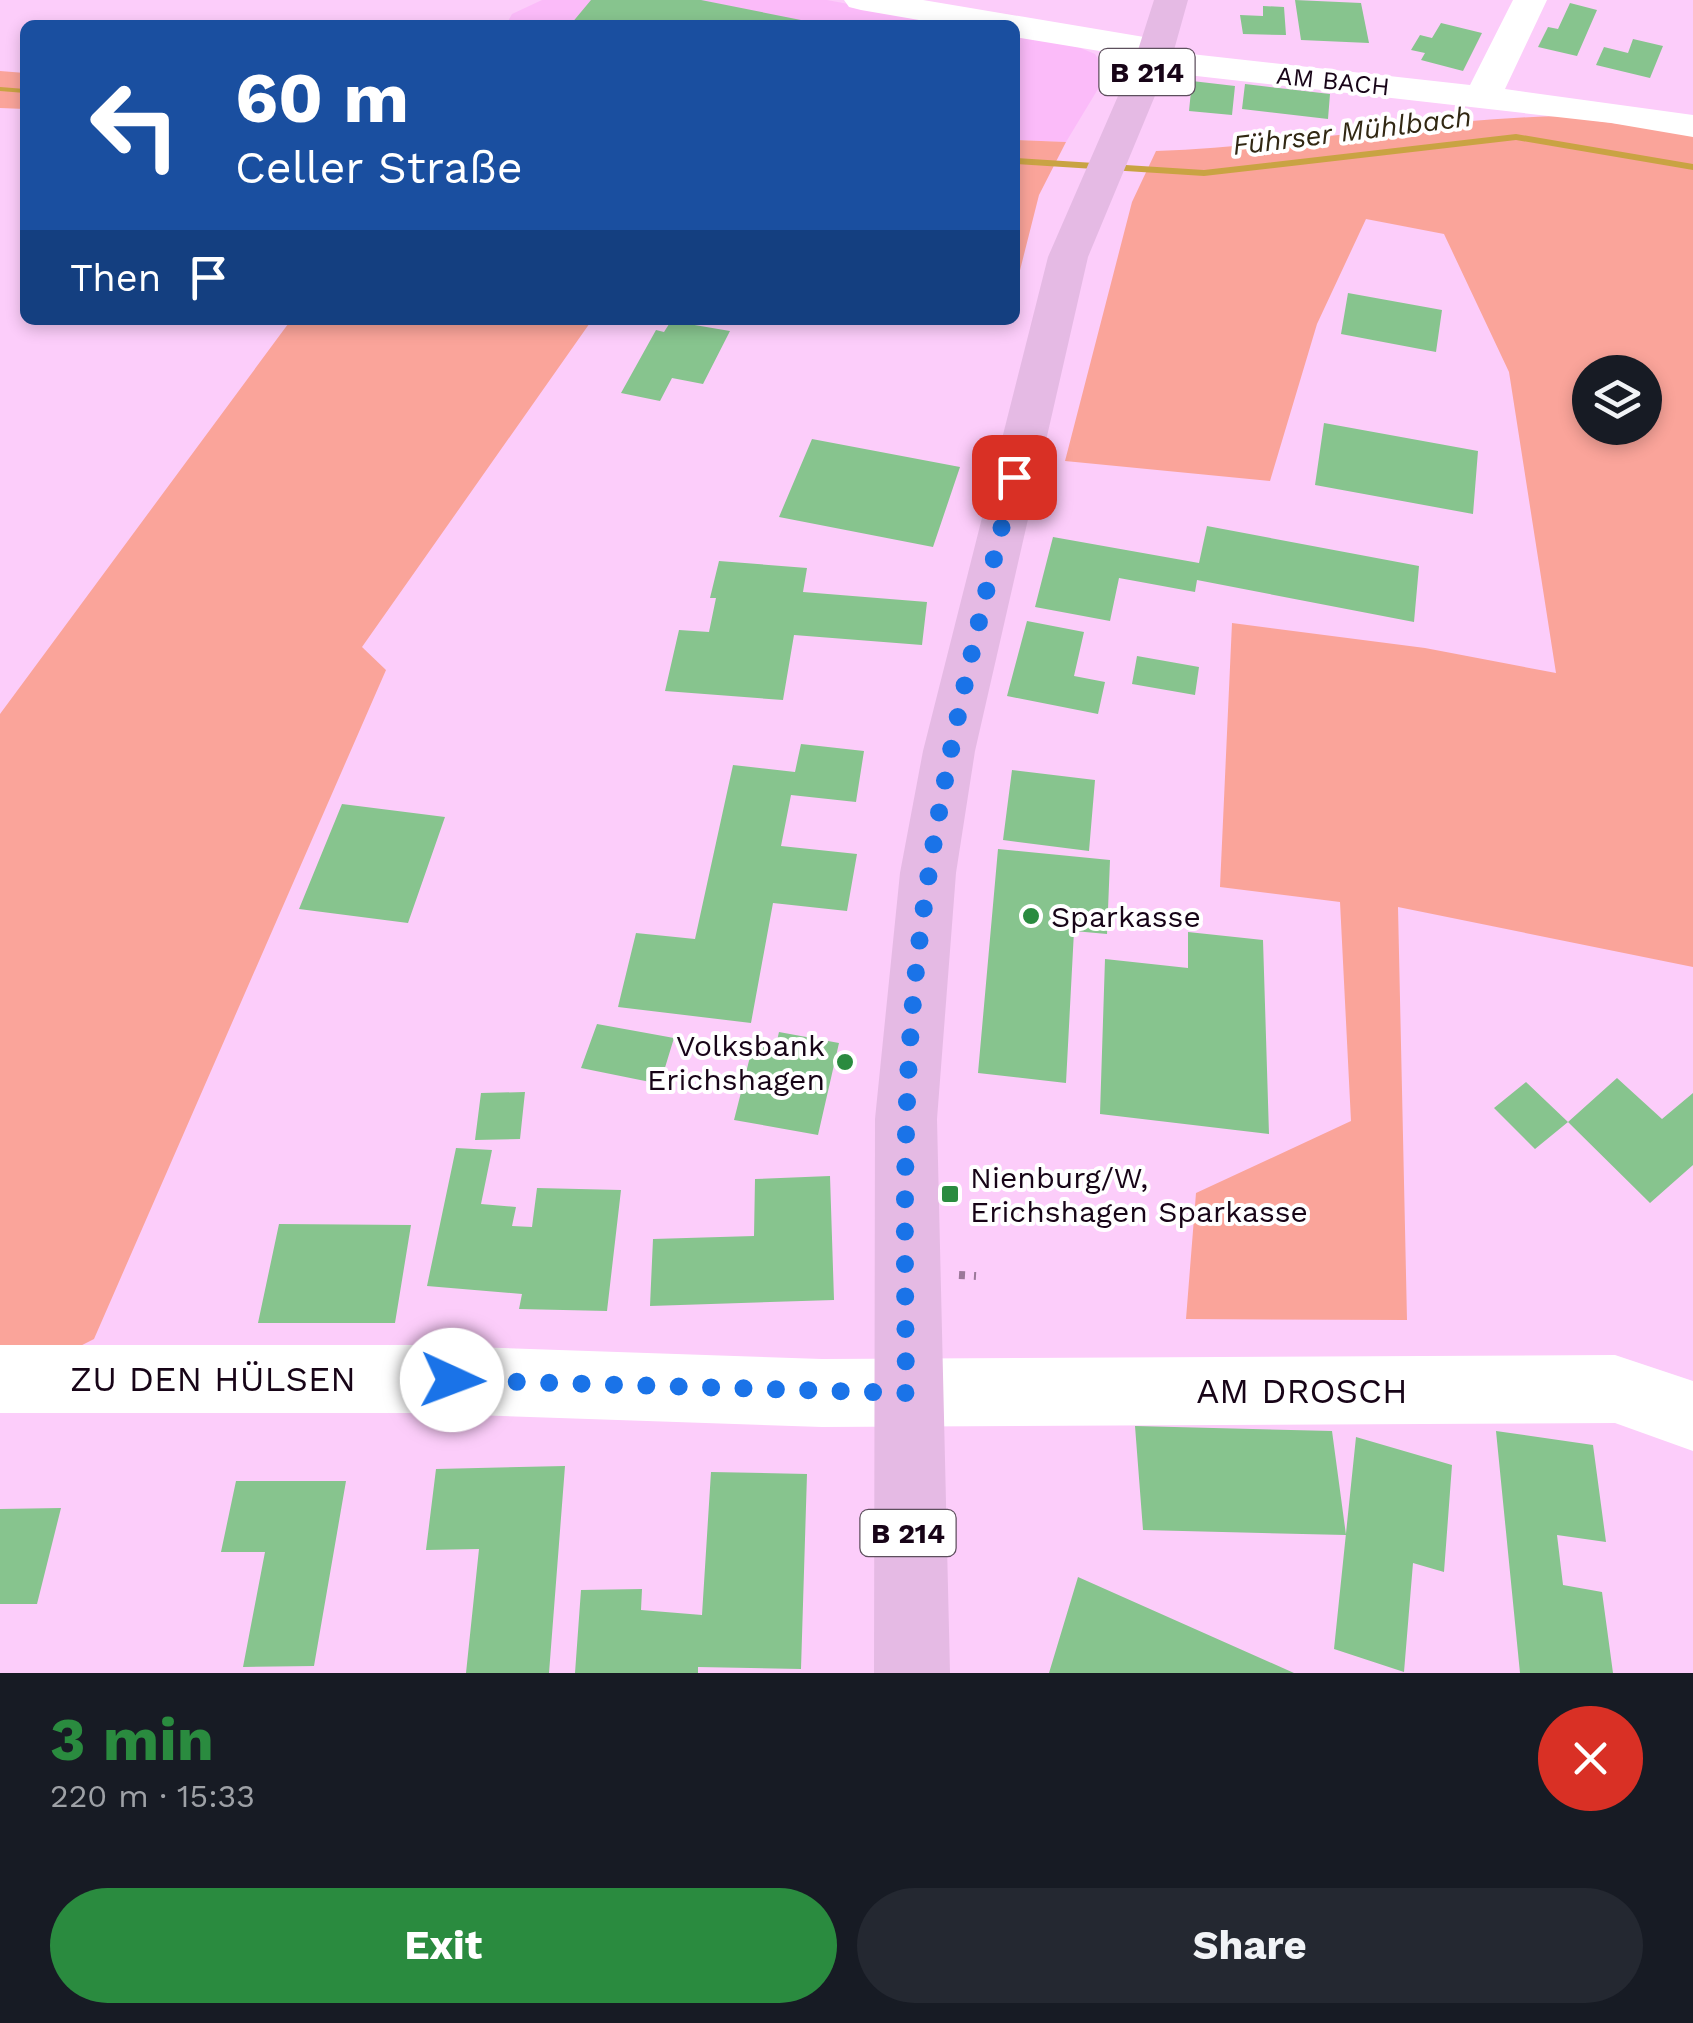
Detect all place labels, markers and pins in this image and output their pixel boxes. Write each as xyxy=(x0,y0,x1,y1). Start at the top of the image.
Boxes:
pin xyxy=(972,435,1057,520)
place label: Sparkasse xyxy=(1051,899,1201,934)
marker: Sparkasse xyxy=(1020,905,1042,927)
place label: Volksbank Erichshagen xyxy=(647,1028,825,1097)
marker: Volksbank Erichshagen xyxy=(834,1051,856,1073)
place label: Nienburg/W, Erichshagen Sparkasse xyxy=(970,1160,1308,1229)
marker: Nienburg/W, Erichshagen Sparkasse xyxy=(939,1183,961,1205)

